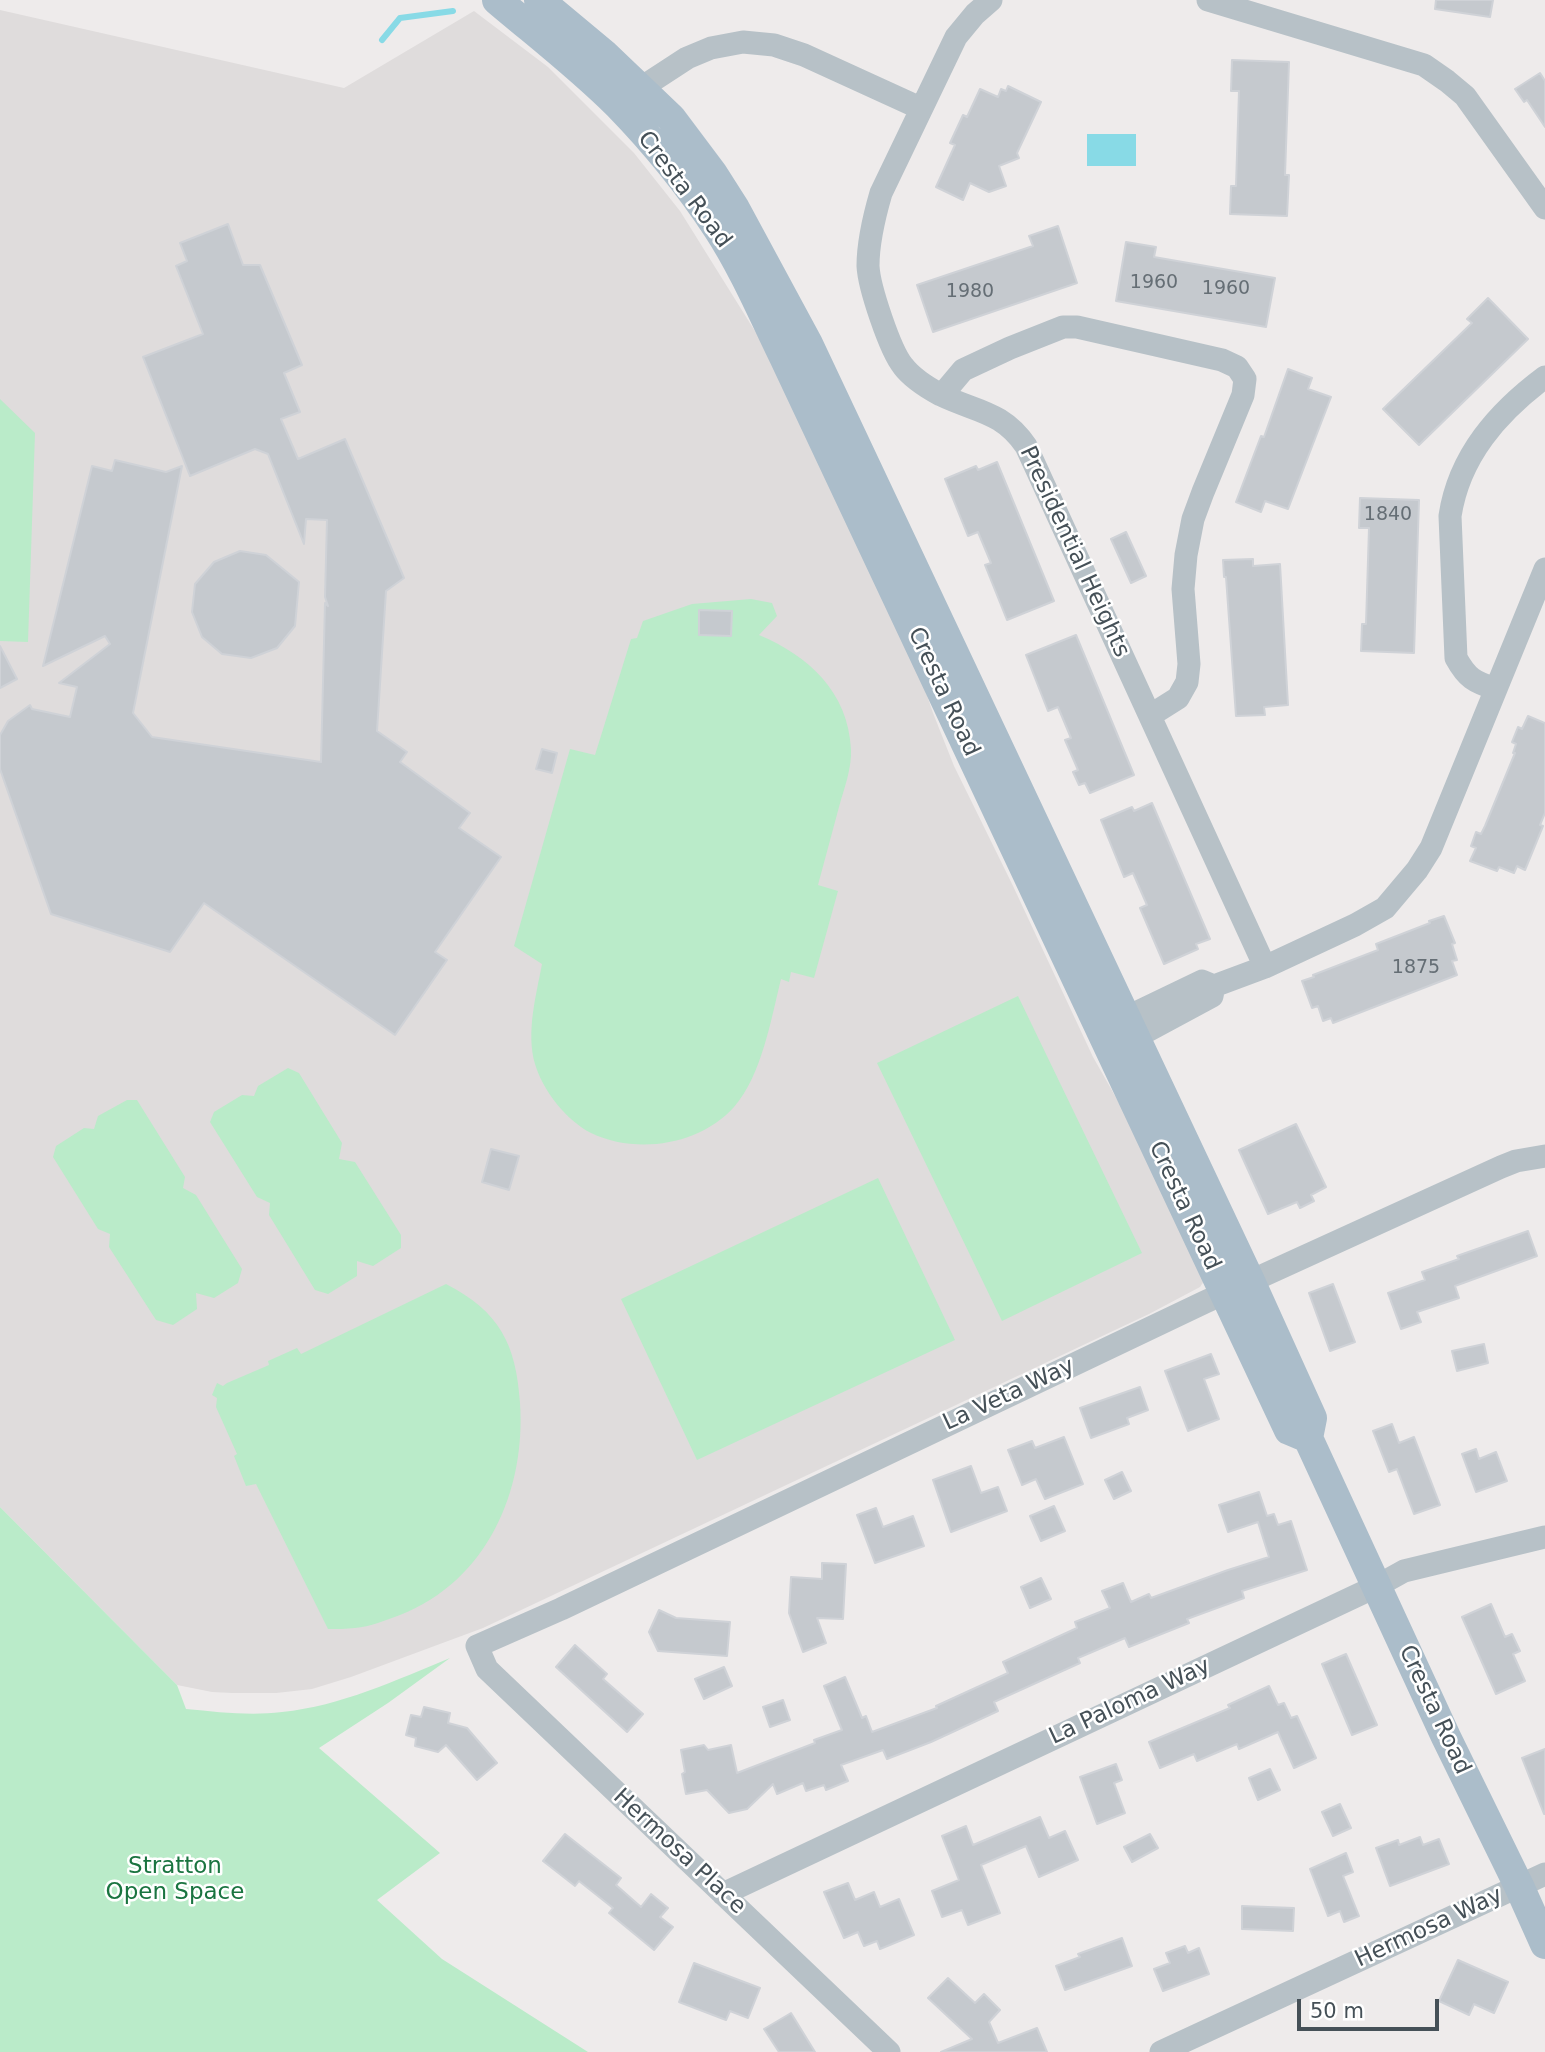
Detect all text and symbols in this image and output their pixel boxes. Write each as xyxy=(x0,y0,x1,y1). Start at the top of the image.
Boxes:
street label: Cresta Road xyxy=(631,126,737,254)
house number: 1960 xyxy=(1130,272,1178,294)
house number: 1960 xyxy=(1202,278,1250,300)
house number: 1980 xyxy=(946,281,994,303)
street label: Presidential Heights xyxy=(1013,442,1135,662)
house number: 1840 xyxy=(1364,504,1412,526)
street label: Cresta Road xyxy=(901,623,985,761)
house number: 1875 xyxy=(1392,957,1440,979)
street label: Cresta Road xyxy=(1142,1137,1226,1275)
street label: La Veta Way xyxy=(939,1353,1079,1437)
street label: Cresta Road xyxy=(1392,1641,1476,1779)
street label: La Paloma Way xyxy=(1045,1653,1215,1751)
street label: Hermosa Place xyxy=(607,1783,751,1921)
park label: Stratton Open Space xyxy=(106,1853,244,1907)
street label: Hermosa Way xyxy=(1351,1882,1507,1974)
scale bar xyxy=(1300,1986,1442,2030)
text: 50 m xyxy=(1310,1999,1364,2023)

